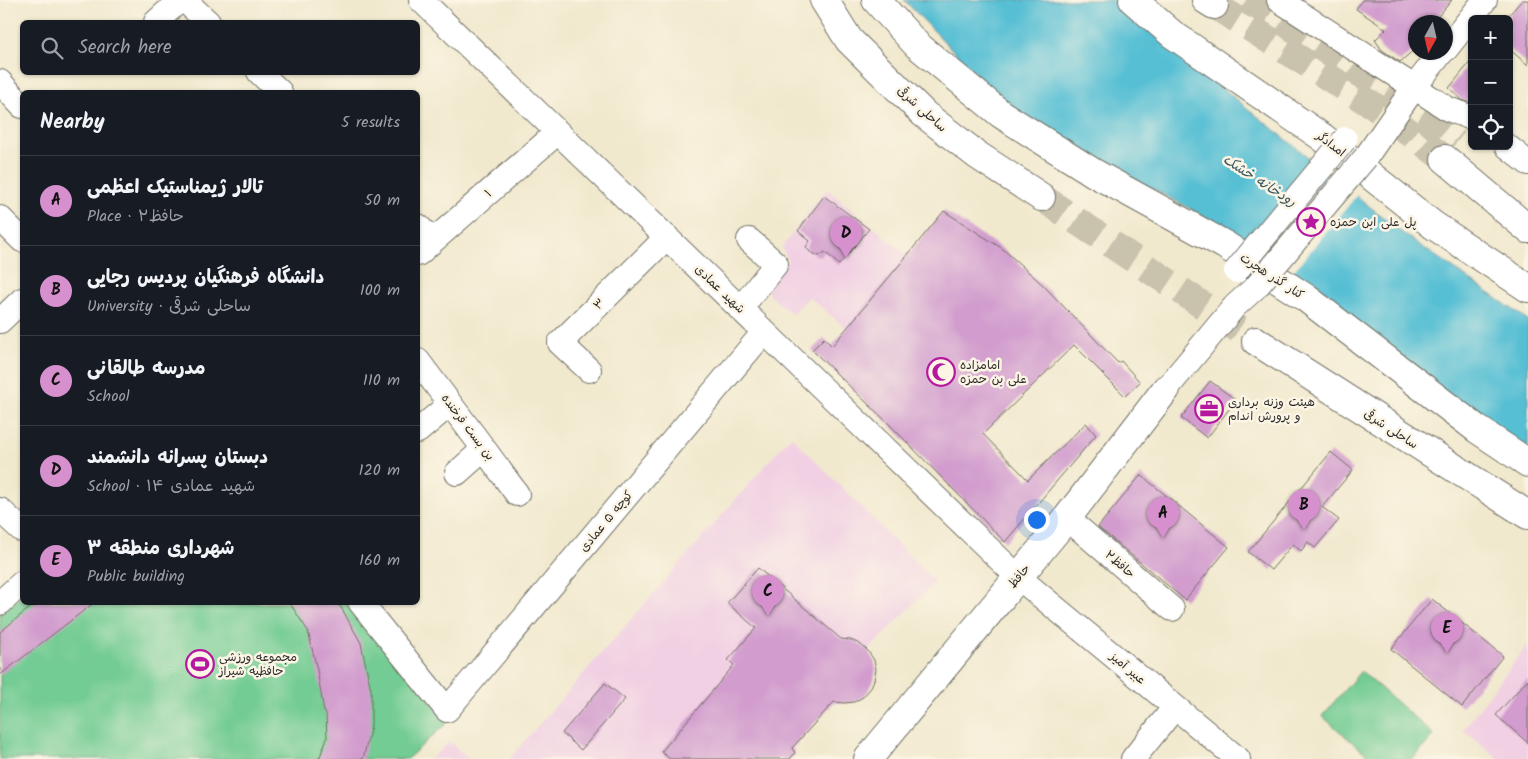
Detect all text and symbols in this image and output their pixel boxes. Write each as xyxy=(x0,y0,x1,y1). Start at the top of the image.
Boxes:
north arrow xyxy=(1408,15,1453,60)
map controls xyxy=(1468,15,1513,150)
button: + xyxy=(1468,15,1513,60)
search box xyxy=(20,20,420,75)
text: Search here xyxy=(78,33,172,63)
icon: search xyxy=(38,34,66,62)
button: − xyxy=(1468,60,1513,105)
street label: ساحلی شرقی xyxy=(893,82,951,137)
button: locate xyxy=(1468,105,1513,150)
text: Nearby xyxy=(40,106,105,139)
text: 5 results xyxy=(341,110,400,135)
street label: امدادگر xyxy=(1311,126,1350,162)
water label: رودخانه خشک xyxy=(1218,149,1301,213)
text: تالار ژیمناستیک اعظمی xyxy=(87,173,263,203)
street label: ۱ xyxy=(480,185,496,202)
text: A xyxy=(51,188,61,213)
text: 50 m xyxy=(364,188,400,213)
text: Place · ۲حافظ xyxy=(87,204,184,229)
place icon: پل علی ابن حمزه xyxy=(1296,207,1326,237)
place label: پل علی ابن حمزه xyxy=(1330,213,1417,232)
pin: D xyxy=(830,217,862,258)
street label: کنار گذر هجرت xyxy=(1236,249,1308,304)
street label: شهید عمادی xyxy=(690,260,749,318)
text: دانشگاه فرهنگیان پردیس رجایی xyxy=(87,263,324,293)
text: B xyxy=(51,278,61,303)
text: 100 m xyxy=(360,278,400,303)
text: University · ساحلی شرقی xyxy=(87,294,251,319)
street label: ۳ xyxy=(589,294,610,315)
text: مدرسه طالقانی xyxy=(87,354,205,384)
place label: امامزاده علی بن حمزه xyxy=(960,356,1027,389)
mosque icon: امامزاده علی بن حمزه xyxy=(926,357,956,387)
text: C xyxy=(51,368,61,393)
text: 110 m xyxy=(363,368,400,393)
text: School xyxy=(87,384,130,409)
street label: بن بست فرخنده xyxy=(436,390,499,465)
place label: هیئت وزنه برداری و پرورش اندام xyxy=(1228,393,1315,426)
office icon: هیئت وزنه برداری و پرورش اندام xyxy=(1194,394,1224,424)
street label: ساحلی شرقی xyxy=(1360,405,1422,454)
text: دبستان پسرانه دانشمند xyxy=(87,443,268,473)
text: D xyxy=(51,458,61,483)
text: 120 m xyxy=(359,458,400,483)
text: School · ۱۴ شهید عمادی xyxy=(87,474,255,499)
street label: کوچه ۵ عمادی xyxy=(575,486,638,556)
pin: B xyxy=(1288,489,1320,530)
pin: A xyxy=(1147,497,1179,538)
your location xyxy=(1024,507,1050,533)
text: شهرداری منطقه ۳ xyxy=(87,534,234,564)
street label: ۲حافظ xyxy=(1100,546,1139,583)
text: E xyxy=(52,548,60,573)
text: 160 m xyxy=(359,548,400,573)
street label: حافظ xyxy=(1004,560,1035,593)
text: Public building xyxy=(87,564,185,589)
pin: C xyxy=(752,575,784,616)
pin: E xyxy=(1431,612,1463,653)
street label: عبیر آمیز xyxy=(1105,647,1150,689)
place label: مجموعه ورزشی حافظیه شیراز xyxy=(218,648,297,681)
sports icon: مجموعه ورزشی حافظیه شیراز xyxy=(185,649,215,679)

